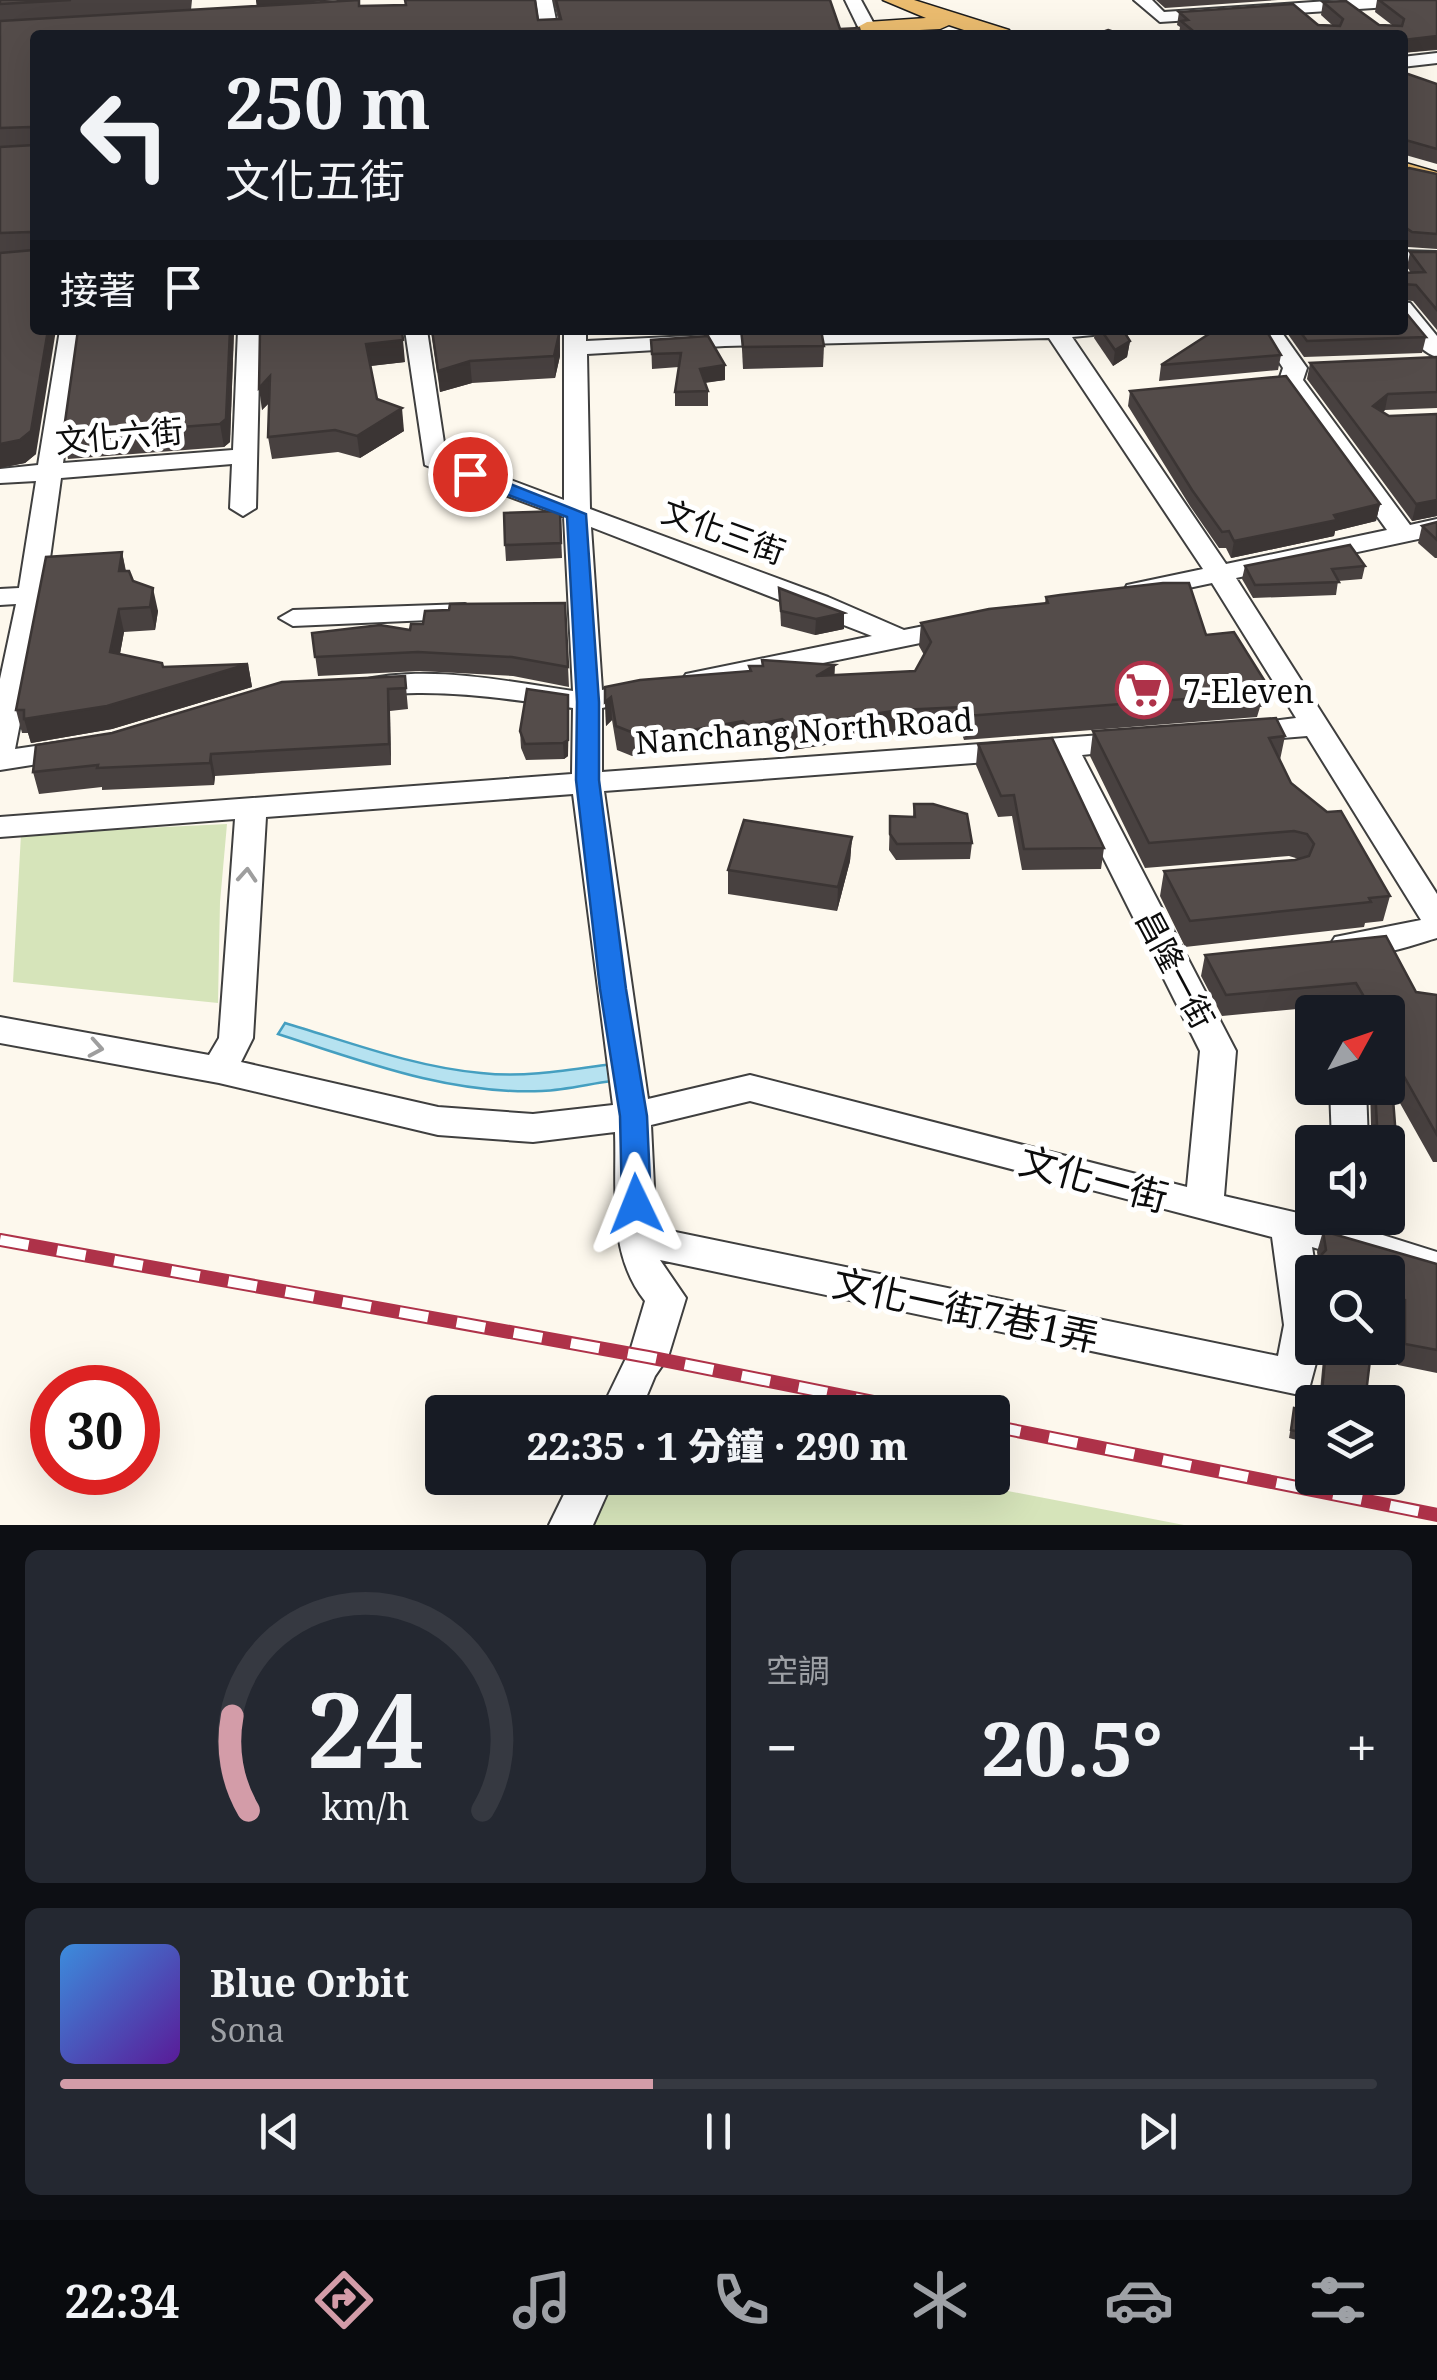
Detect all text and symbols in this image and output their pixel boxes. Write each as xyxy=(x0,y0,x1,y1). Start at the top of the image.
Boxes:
text: 250 m xyxy=(225,54,431,150)
icon: left xyxy=(60,70,190,200)
text: 文化五街 xyxy=(225,149,405,210)
icon: arrive xyxy=(156,260,211,315)
text: 接著 xyxy=(60,263,136,315)
street label: 文化六街 xyxy=(53,408,185,462)
pin xyxy=(428,432,513,517)
icon: arrive xyxy=(443,447,498,502)
street label: 文化三街 xyxy=(656,489,792,573)
supermarket icon: 7-Eleven xyxy=(1114,660,1174,720)
place label: 7-Eleven xyxy=(1183,669,1314,712)
street label: Nanchang North Road xyxy=(634,697,975,763)
one-way arrow xyxy=(236,866,257,882)
street label: 昌隆一街 xyxy=(1127,902,1225,1036)
north arrow xyxy=(1295,995,1405,1105)
map controls xyxy=(1295,995,1405,1495)
one-way arrow xyxy=(88,1037,104,1058)
button: sound xyxy=(1295,1125,1405,1235)
street label: 文化一街 xyxy=(1014,1133,1174,1223)
position arrow xyxy=(584,1152,688,1256)
street label: 文化一街7巷1弄 xyxy=(828,1255,1104,1363)
button: search xyxy=(1295,1255,1405,1365)
speed limit sign: 30 xyxy=(30,1365,160,1495)
button: layers xyxy=(1295,1385,1405,1495)
text: 22:35 · 1 分鐘 · 290 m xyxy=(527,1419,908,1471)
text: 空調 xyxy=(766,1648,830,1691)
text: 24 xyxy=(307,1657,424,1798)
text: 20.5° xyxy=(982,1696,1163,1798)
text: − xyxy=(766,1709,798,1784)
text: + xyxy=(1346,1709,1377,1784)
text: km/h xyxy=(322,1782,409,1830)
text: Blue Orbit xyxy=(210,1956,409,2008)
text: Sona xyxy=(210,2008,285,2051)
icon: previous xyxy=(252,2104,307,2159)
icon: pause xyxy=(691,2104,746,2159)
icon: next xyxy=(1130,2104,1185,2159)
icon: directions xyxy=(309,2265,379,2335)
icon: music xyxy=(507,2265,577,2335)
icon: phone xyxy=(706,2265,776,2335)
icon: climate xyxy=(905,2265,975,2335)
icon: car xyxy=(1104,2265,1174,2335)
icon: filters xyxy=(1303,2265,1373,2335)
text: 22:34 xyxy=(64,2270,180,2331)

